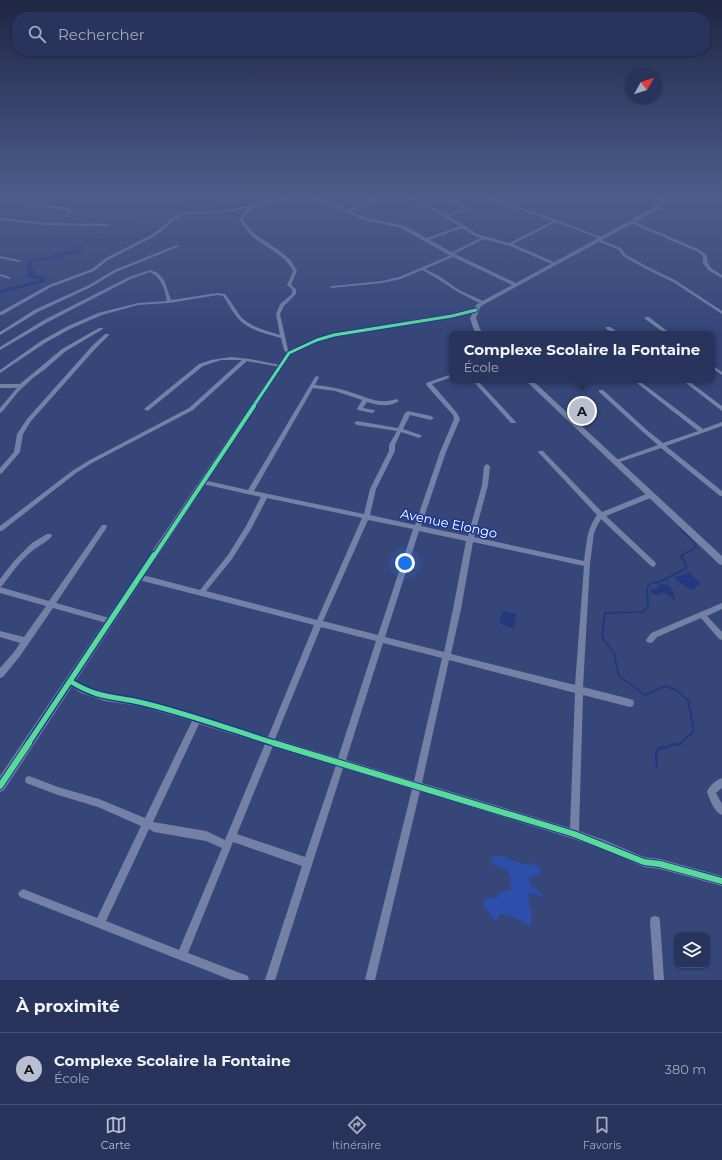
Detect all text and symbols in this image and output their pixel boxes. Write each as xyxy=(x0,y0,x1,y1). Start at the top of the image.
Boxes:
search box xyxy=(12,12,710,56)
icon: search xyxy=(26,23,48,45)
text: Rechercher xyxy=(58,25,145,44)
north arrow xyxy=(626,68,662,104)
popup xyxy=(449,331,715,383)
text: Complexe Scolaire la Fontaine xyxy=(464,340,700,359)
text: École xyxy=(464,359,499,375)
pin: A xyxy=(569,396,595,426)
street label: Avenue Elongo xyxy=(399,505,499,541)
your location xyxy=(395,553,415,573)
map controls xyxy=(674,932,710,968)
button: layers xyxy=(674,932,710,968)
text: À proximité xyxy=(16,996,120,1016)
text: Complexe Scolaire la Fontaine xyxy=(54,1051,291,1070)
text: A xyxy=(24,1061,34,1077)
text: 380 m xyxy=(665,1061,706,1077)
text: École xyxy=(54,1070,89,1086)
tab: Carte xyxy=(101,1114,130,1152)
tab: Itinéraire xyxy=(332,1114,381,1152)
tab: Favoris xyxy=(583,1114,621,1152)

